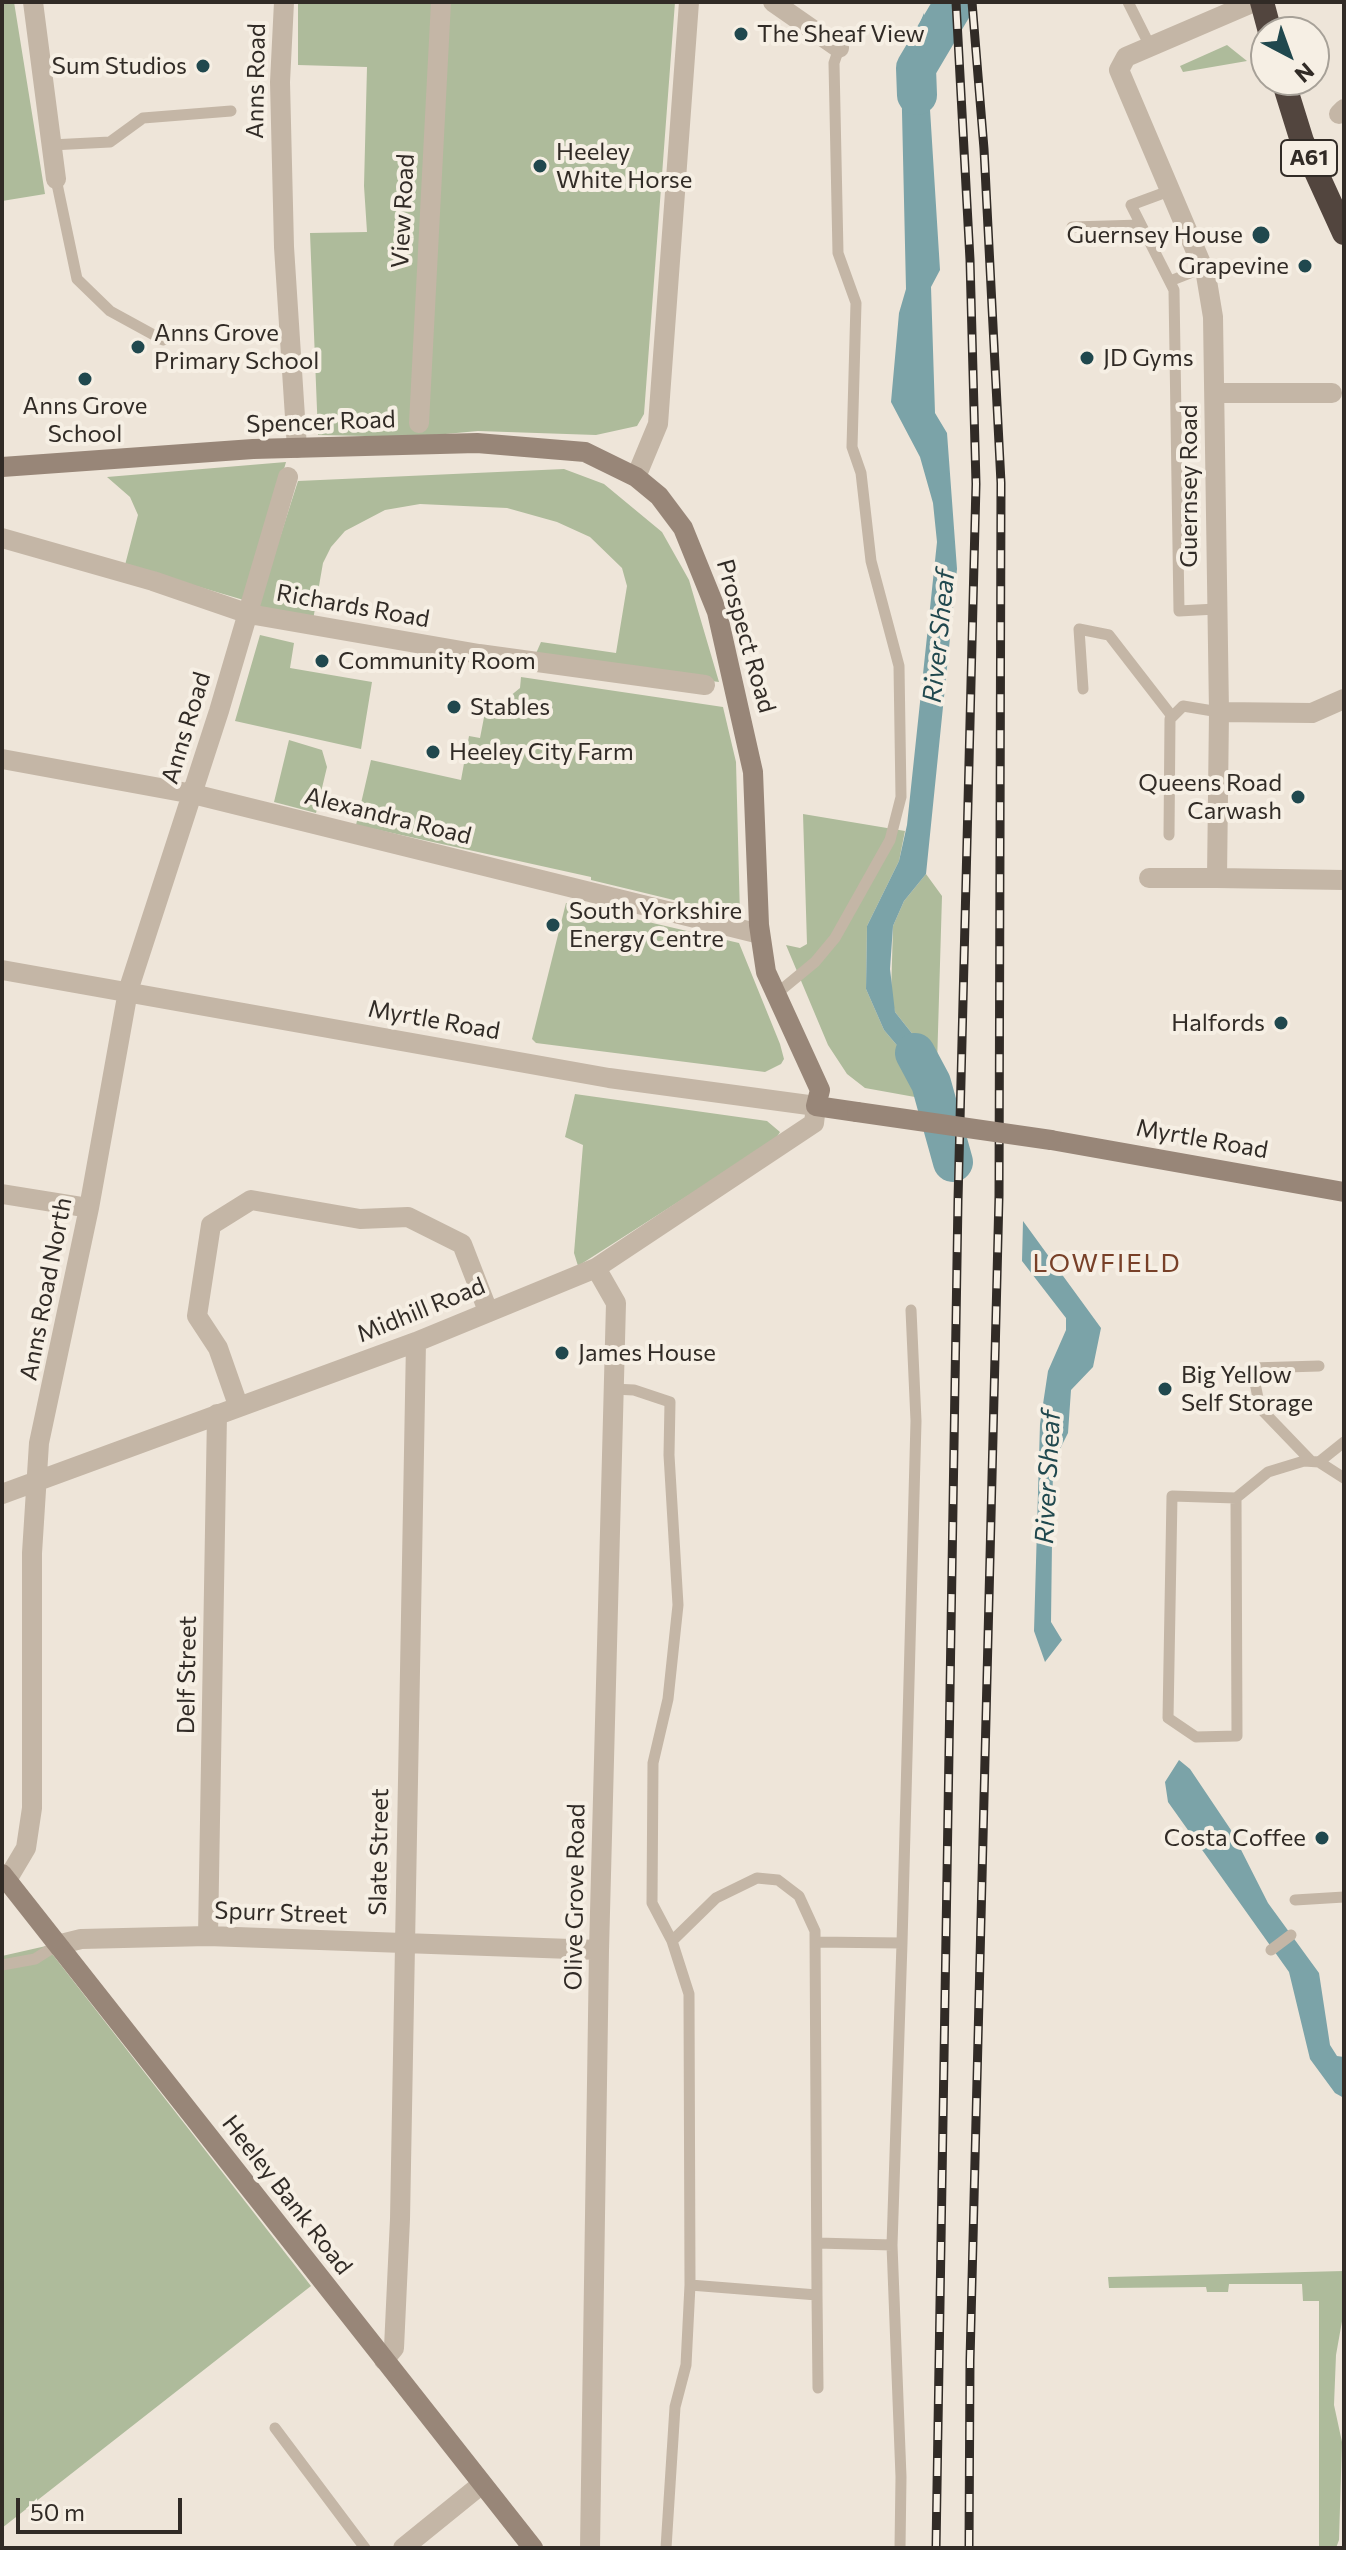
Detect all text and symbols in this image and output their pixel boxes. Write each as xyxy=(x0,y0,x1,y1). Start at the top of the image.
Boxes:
north arrow xyxy=(1250,16,1330,96)
place label: The Sheaf View xyxy=(757,20,925,48)
street label: Anns Road xyxy=(241,23,271,139)
marker: The Sheaf View xyxy=(732,25,750,43)
place label: Sum Studios xyxy=(52,52,187,80)
marker: Sum Studios xyxy=(194,57,212,75)
text: N xyxy=(1290,57,1320,89)
place label: Heeley White Horse xyxy=(556,138,692,194)
road number: A61 xyxy=(1281,140,1337,176)
street label: View Road xyxy=(386,153,420,269)
marker: Heeley White Horse xyxy=(531,157,549,175)
place label: Guernsey House xyxy=(1066,221,1243,249)
marker: Guernsey House xyxy=(1250,224,1272,246)
place label: Grapevine xyxy=(1178,252,1289,280)
marker: Grapevine xyxy=(1296,257,1314,275)
place label: Anns Grove Primary School xyxy=(154,319,319,375)
marker: Anns Grove Primary School xyxy=(129,338,147,356)
place label: JD Gyms xyxy=(1103,344,1194,372)
marker: JD Gyms xyxy=(1078,349,1096,367)
marker: Anns Grove School xyxy=(76,370,94,388)
place label: Anns Grove School xyxy=(23,392,147,448)
street label: Guernsey Road xyxy=(1175,404,1203,568)
street label: Spencer Road xyxy=(246,405,396,439)
street label: Prospect Road xyxy=(710,556,782,716)
water label: River Sheaf xyxy=(916,568,962,704)
street label: Richards Road xyxy=(274,578,432,634)
place label: Community Room xyxy=(338,647,536,675)
marker: Community Room xyxy=(313,652,331,670)
street label: Anns Road xyxy=(155,669,217,787)
place label: Stables xyxy=(470,693,550,721)
marker: Stables xyxy=(445,698,463,716)
place label: Heeley City Farm xyxy=(449,738,634,766)
marker: Heeley City Farm xyxy=(424,743,442,761)
place label: Queens Road Carwash xyxy=(1138,769,1282,825)
street label: Alexandra Road xyxy=(302,781,474,851)
marker: Queens Road Carwash xyxy=(1289,788,1307,806)
place label: South Yorkshire Energy Centre xyxy=(569,897,742,953)
marker: South Yorkshire Energy Centre xyxy=(544,916,562,934)
street label: Myrtle Road xyxy=(366,994,502,1046)
place label: Halfords xyxy=(1171,1009,1265,1037)
marker: Halfords xyxy=(1272,1014,1290,1032)
street label: Myrtle Road xyxy=(1134,1113,1270,1165)
street label: Anns Road North xyxy=(14,1195,78,1383)
district label: LOWFIELD xyxy=(1032,1247,1182,1279)
street label: Midhill Road xyxy=(353,1271,489,1349)
place label: James House xyxy=(578,1339,716,1367)
marker: James House xyxy=(553,1344,571,1362)
place label: Big Yellow Self Storage xyxy=(1181,1361,1313,1417)
marker: Big Yellow Self Storage xyxy=(1156,1380,1174,1398)
water label: River Sheaf xyxy=(1029,1409,1067,1545)
street label: Delf Street xyxy=(172,1616,202,1734)
street label: Slate Street xyxy=(363,1788,395,1916)
street label: Olive Grove Road xyxy=(559,1803,591,1991)
place label: Costa Coffee xyxy=(1164,1824,1306,1852)
marker: Costa Coffee xyxy=(1313,1829,1331,1847)
street label: Spurr Street xyxy=(214,1896,348,1930)
street label: Heeley Bank Road xyxy=(216,2110,358,2280)
scale bar xyxy=(20,2482,186,2532)
text: 50 m xyxy=(30,2497,85,2526)

